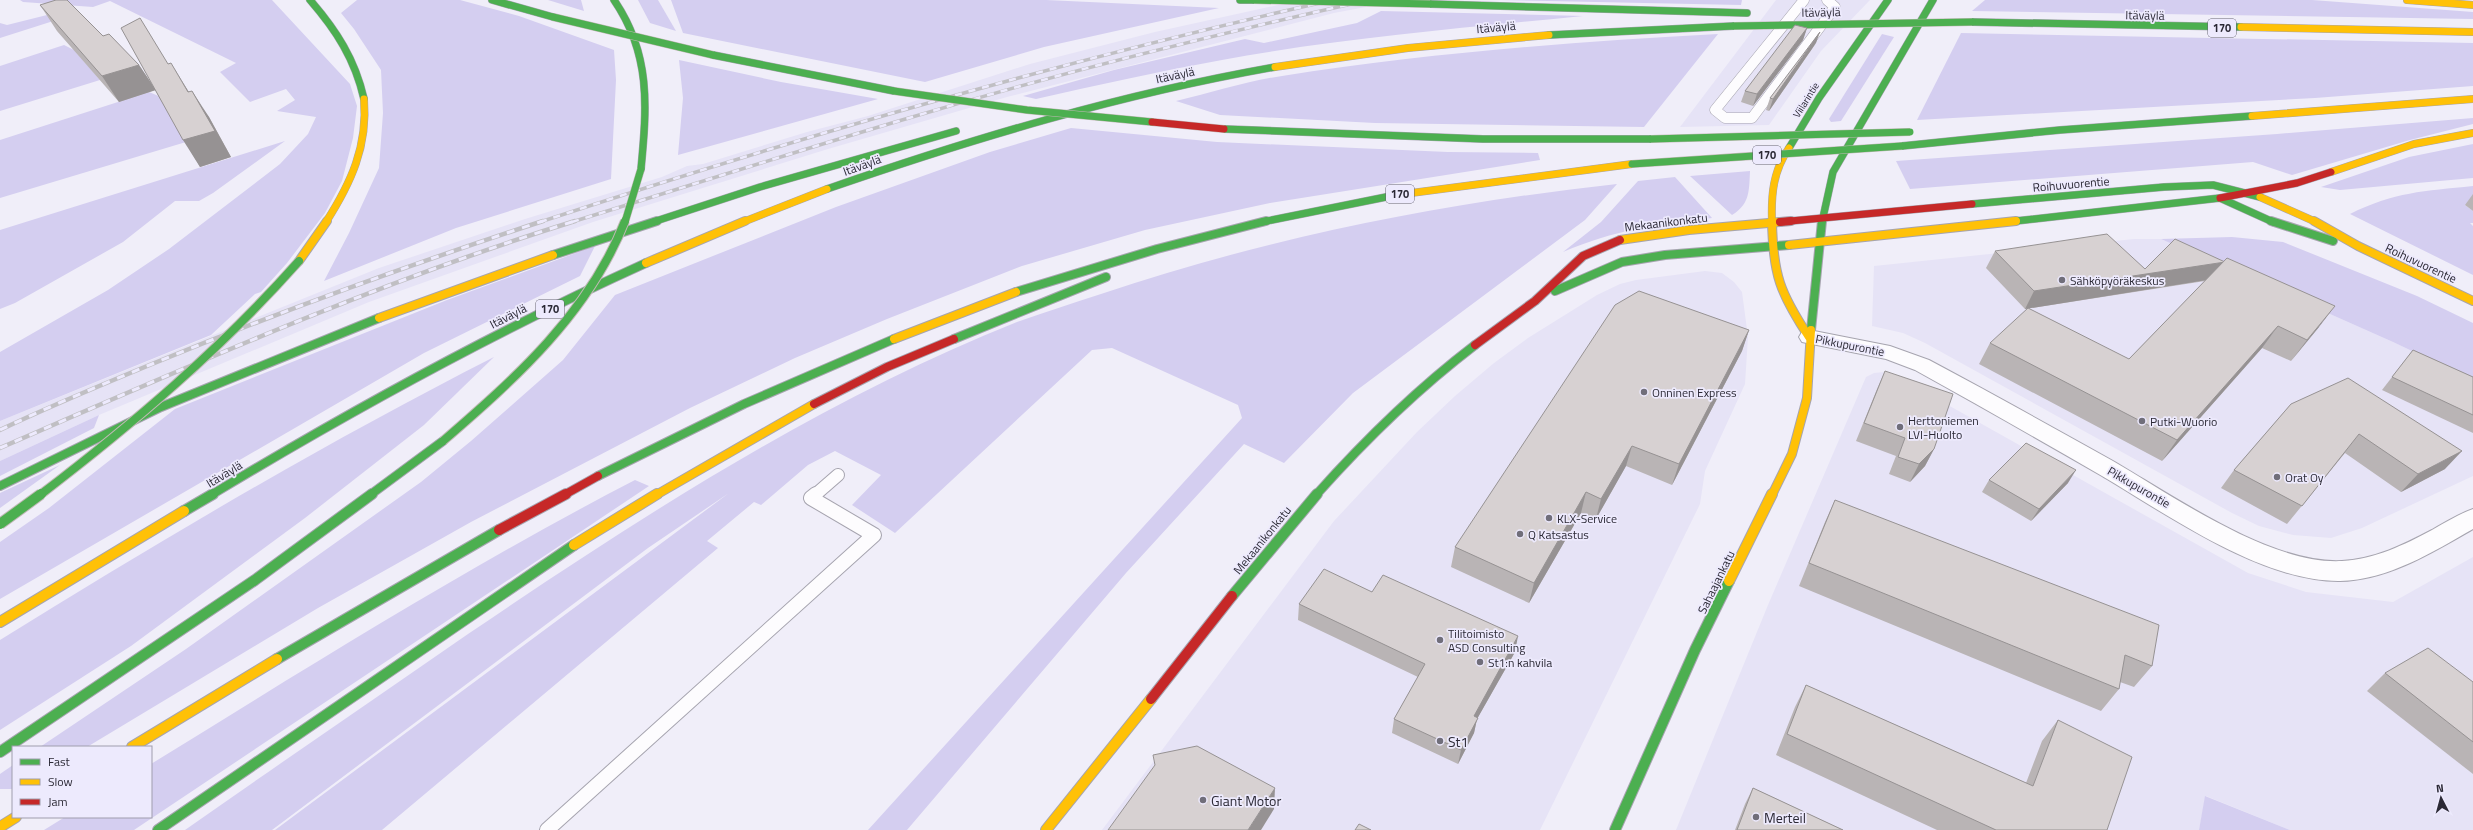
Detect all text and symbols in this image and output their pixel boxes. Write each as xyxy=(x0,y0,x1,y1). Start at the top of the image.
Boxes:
street label: Itäväylä xyxy=(1801,2,1841,22)
street label: Itäväylä xyxy=(2125,5,2165,25)
street label: Itäväylä xyxy=(1476,16,1516,38)
road number: 170 xyxy=(2208,19,2236,37)
street label: Itäväylä xyxy=(1154,62,1196,88)
street label: Viilarintie xyxy=(1789,79,1823,121)
road number: 170 xyxy=(1753,146,1781,164)
street label: Itäväylä xyxy=(840,149,884,181)
street label: Roihuvuorentie xyxy=(2032,171,2110,197)
road number: 170 xyxy=(1386,185,1414,203)
street label: Mekaanikonkatu xyxy=(1623,207,1709,237)
street label: Roihuvuorentie xyxy=(2382,238,2460,288)
place label: Sähköpyöräkeskus xyxy=(2070,271,2165,290)
marker: Sähköpyöräkeskus xyxy=(2057,275,2067,285)
street label: Itäväylä xyxy=(486,299,530,333)
road number: 170 xyxy=(536,300,564,318)
street label: Pikkupurontie xyxy=(1814,329,1886,361)
place label: Onninen Express xyxy=(1652,383,1737,402)
marker: Onninen Express xyxy=(1639,387,1649,397)
place label: Herttoniemen LVI-Huolto xyxy=(1908,411,1979,444)
place label: Putki-Wuorio xyxy=(2150,412,2217,431)
marker: Putki-Wuorio xyxy=(2137,416,2147,426)
marker: Herttoniemen LVI-Huolto xyxy=(1895,422,1905,432)
street label: Itäväylä xyxy=(202,456,246,492)
street label: Pikkupurontie xyxy=(2104,461,2174,513)
place label: Orat Oy xyxy=(2285,468,2324,487)
marker: Orat Oy xyxy=(2272,472,2282,482)
street label: Mekaanikonkatu xyxy=(1228,502,1296,578)
place label: KLX-Service xyxy=(1557,509,1617,528)
marker: KLX-Service xyxy=(1544,513,1554,523)
place label: Q Katsastus xyxy=(1528,525,1589,544)
marker: Q Katsastus xyxy=(1515,529,1525,539)
street label: Sahaajankatu xyxy=(1692,547,1740,617)
place label: Tilitoimisto ASD Consulting xyxy=(1448,624,1525,657)
marker: Tilitoimisto ASD Consulting xyxy=(1435,635,1445,645)
place label: St1:n kahvila xyxy=(1488,653,1552,672)
marker: St1:n kahvila xyxy=(1475,657,1485,667)
place label: St1 xyxy=(1448,731,1468,752)
marker: St1 xyxy=(1435,736,1445,746)
legend xyxy=(12,746,152,818)
text: Fast xyxy=(48,752,71,771)
text: Slow xyxy=(48,772,73,791)
north arrow xyxy=(2421,778,2461,818)
text: N xyxy=(2435,780,2445,796)
place label: Giant Motor xyxy=(1211,790,1282,811)
text: Jam xyxy=(48,792,68,811)
marker: Giant Motor xyxy=(1198,795,1208,805)
place label: Merteil xyxy=(1764,807,1806,828)
marker: Merteil xyxy=(1751,812,1761,822)

